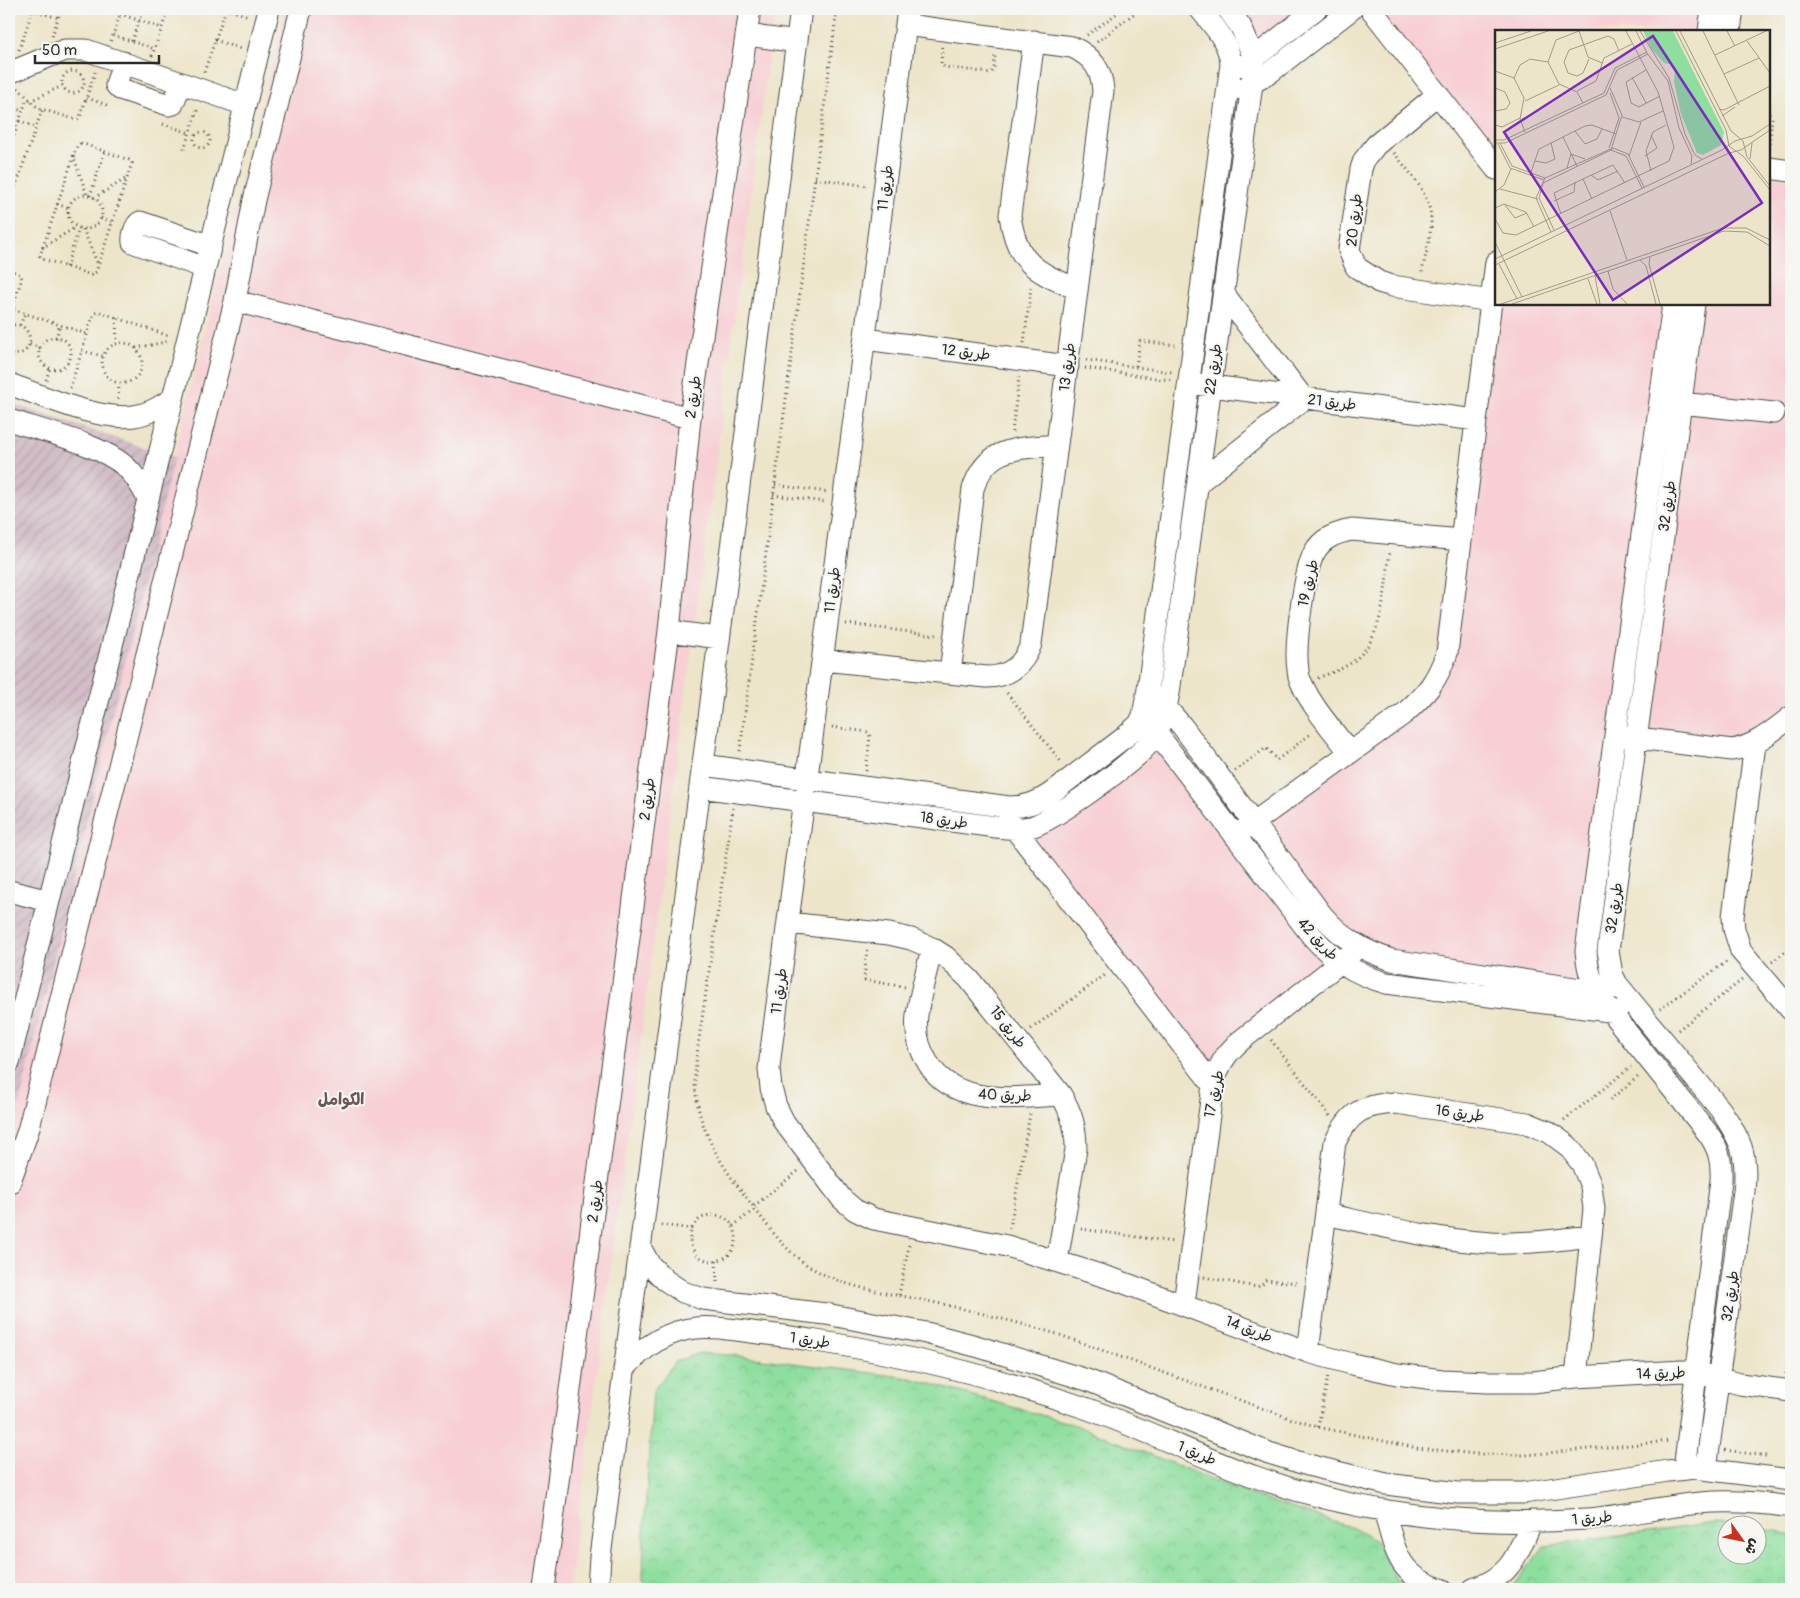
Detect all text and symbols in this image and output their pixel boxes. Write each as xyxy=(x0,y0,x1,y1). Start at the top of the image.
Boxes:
inset map xyxy=(1495,30,1770,305)
scale bar xyxy=(35,32,159,64)
text: 50 m xyxy=(42,41,77,60)
street label: طريق 11 xyxy=(873,164,898,212)
street label: طريق 20 xyxy=(1342,193,1367,248)
street label: طريق 12 xyxy=(940,340,991,365)
street label: طريق 13 xyxy=(1055,342,1080,393)
street label: طريق 22 xyxy=(1201,342,1226,396)
street label: طريق 2 xyxy=(681,374,706,420)
street label: طريق 21 xyxy=(1306,390,1357,415)
street label: طريق 32 xyxy=(1655,479,1680,533)
street label: طريق 19 xyxy=(1294,557,1323,609)
street label: طريق 11 xyxy=(820,566,845,614)
street label: طريق 2 xyxy=(635,776,660,822)
street label: طريق 18 xyxy=(919,808,969,833)
street label: طريق 32 xyxy=(1602,881,1627,935)
street label: طريق 42 xyxy=(1293,914,1342,965)
street label: طريق 11 xyxy=(767,967,792,1015)
street label: طريق 15 xyxy=(985,1002,1030,1052)
street label: طريق 17 xyxy=(1200,1068,1229,1120)
street label: طريق 40 xyxy=(978,1085,1032,1106)
district label: الكوامل xyxy=(318,1090,364,1110)
street label: طريق 16 xyxy=(1434,1101,1486,1126)
street label: طريق 2 xyxy=(583,1178,608,1224)
street label: طريق 32 xyxy=(1718,1269,1743,1323)
street label: طريق 14 xyxy=(1222,1312,1275,1347)
street label: طريق 1 xyxy=(788,1328,831,1353)
street label: طريق 14 xyxy=(1636,1363,1686,1384)
street label: طريق 1 xyxy=(1174,1437,1219,1470)
street label: طريق 1 xyxy=(1571,1507,1613,1530)
north arrow xyxy=(1718,1516,1768,1566)
text: ش xyxy=(1741,1536,1764,1558)

